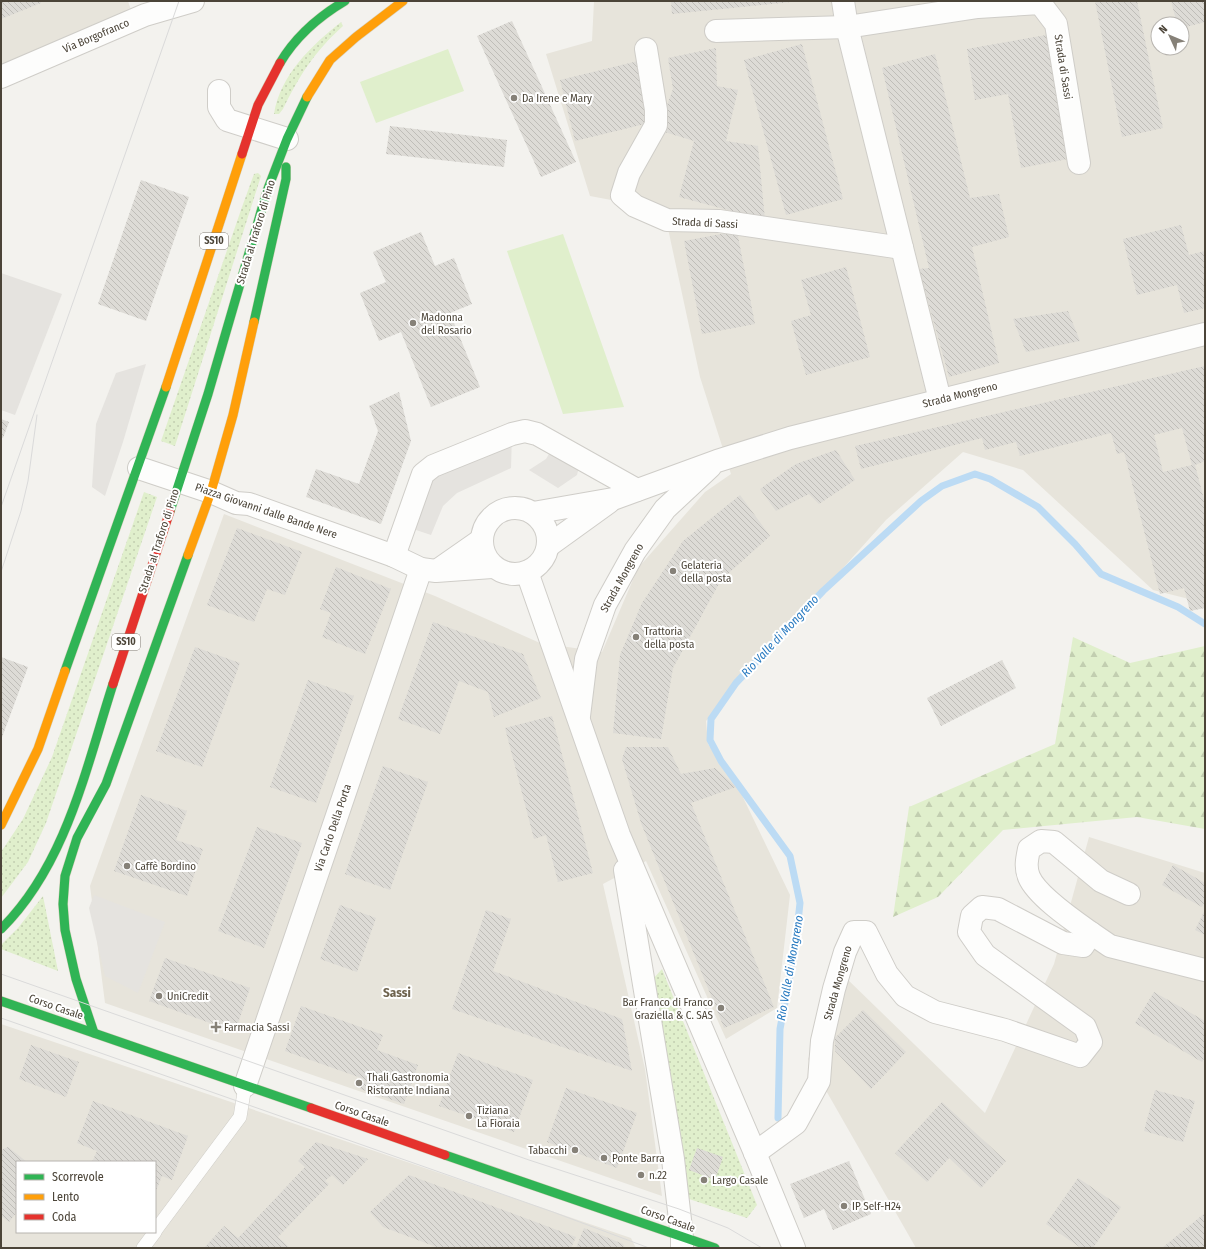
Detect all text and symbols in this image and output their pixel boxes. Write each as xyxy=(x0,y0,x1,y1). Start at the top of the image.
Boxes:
street label: Via Borgofranco xyxy=(61,16,131,56)
north arrow xyxy=(1150,16,1190,56)
text: N xyxy=(1156,23,1170,36)
street label: Strada di Sassi xyxy=(1051,33,1075,101)
place label: Da Irene e Mary xyxy=(522,92,592,105)
marker: Da Irene e Mary xyxy=(509,93,519,103)
street label: Strada al Traforo di Pino xyxy=(234,178,278,286)
street label: Strada di Sassi xyxy=(672,215,738,231)
road number: SS10 xyxy=(200,233,228,249)
place label: Madonna del Rosario xyxy=(421,311,472,337)
marker: Madonna del Rosario xyxy=(408,318,418,328)
street label: Strada Mongreno xyxy=(921,379,999,411)
street label: Piazza Giovanni dalle Bande Nere xyxy=(193,481,339,541)
street label: Strada al Traforo di Pino xyxy=(136,487,182,595)
street label: Strada Mongreno xyxy=(598,541,646,615)
place label: Gelateria della posta xyxy=(681,559,731,585)
marker: Gelateria della posta xyxy=(668,566,678,576)
water label: Rio Valle di Mongreno xyxy=(738,592,822,680)
place label: Trattoria della posta xyxy=(644,625,694,651)
marker: Trattoria della posta xyxy=(631,632,641,642)
road number: SS10 xyxy=(112,634,140,650)
street label: Via Carlo Della Porta xyxy=(312,782,354,874)
place label: Caffè Bordino xyxy=(135,860,196,873)
marker: Caffè Bordino xyxy=(122,861,132,871)
water label: Rio Valle di Mongreno xyxy=(774,914,806,1022)
street label: Strada Mongreno xyxy=(821,944,855,1022)
district label: Sassi xyxy=(383,985,411,1000)
place label: UniCredit xyxy=(167,990,209,1003)
marker: UniCredit xyxy=(154,991,164,1001)
street label: Corso Casale xyxy=(27,992,85,1022)
place label: Bar Franco di Franco Graziella & C. SAS xyxy=(623,996,714,1022)
marker: Bar Franco di Franco Graziella & C. SAS xyxy=(716,1003,726,1013)
place label: Farmacia Sassi xyxy=(224,1021,290,1034)
marker: Farmacia Sassi xyxy=(211,1022,221,1032)
place label: Thali Gastronomia Ristorante Indiana xyxy=(367,1071,450,1097)
marker: Thali Gastronomia Ristorante Indiana xyxy=(354,1078,364,1088)
street label: Corso Casale xyxy=(333,1099,391,1129)
place label: Tiziana La Fioraia xyxy=(477,1104,520,1130)
marker: Tiziana La Fioraia xyxy=(464,1111,474,1121)
place label: Tabacchi xyxy=(528,1144,567,1157)
marker: Tabacchi xyxy=(570,1145,580,1155)
place label: Ponte Barra xyxy=(612,1152,665,1165)
marker: Ponte Barra xyxy=(599,1153,609,1163)
legend xyxy=(16,1161,156,1233)
place label: n.22 xyxy=(649,1169,667,1182)
text: Scorrevole xyxy=(52,1170,104,1184)
marker: n.22 xyxy=(636,1170,646,1180)
place label: Largo Casale xyxy=(712,1174,768,1187)
marker: Largo Casale xyxy=(699,1175,709,1185)
text: Lento xyxy=(52,1190,79,1204)
place label: IP Self-H24 xyxy=(852,1200,902,1213)
marker: IP Self-H24 xyxy=(839,1201,849,1211)
street label: Corso Casale xyxy=(639,1203,697,1235)
text: Coda xyxy=(52,1210,77,1224)

